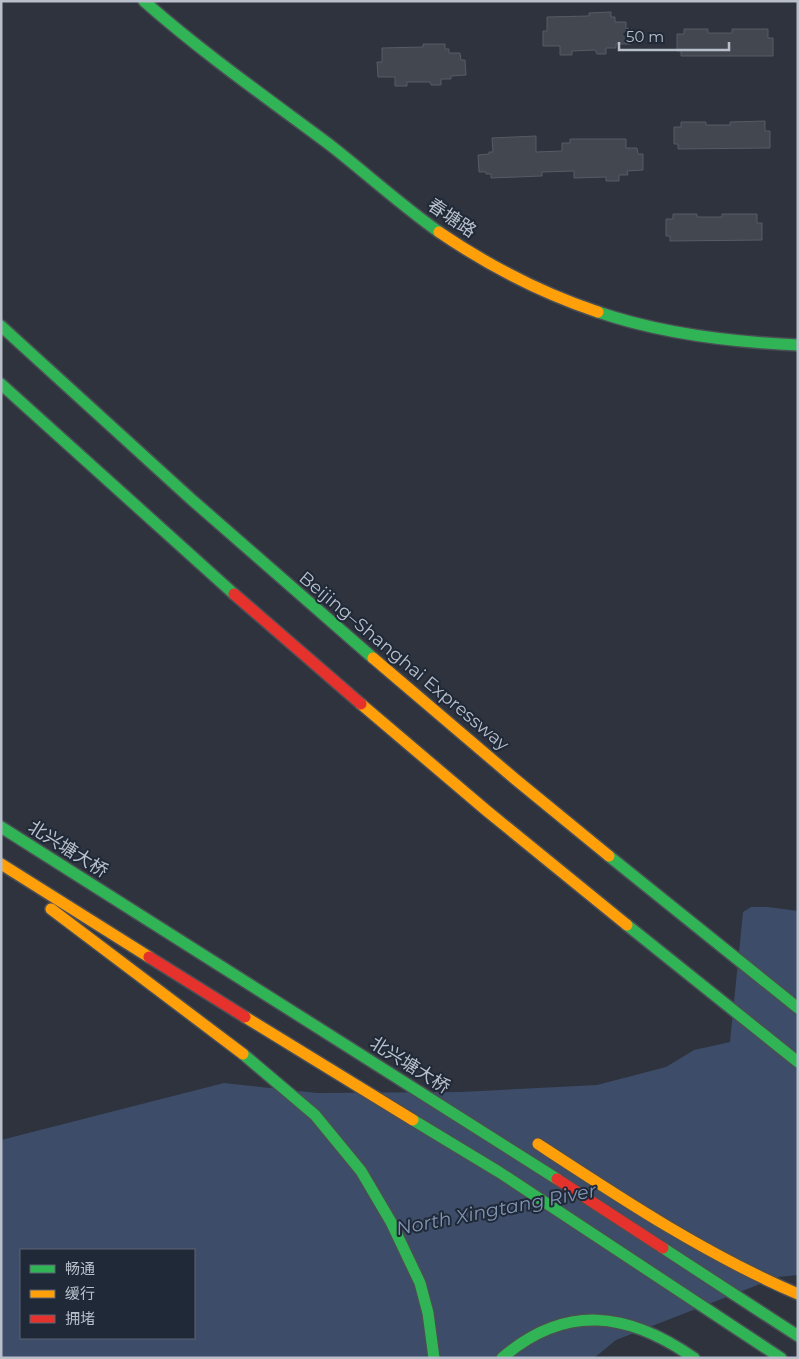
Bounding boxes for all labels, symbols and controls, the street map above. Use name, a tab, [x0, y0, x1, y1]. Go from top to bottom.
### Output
scale bar	[619, 20, 729, 52]
text: 50 m	[626, 27, 664, 46]
street label: 春塘路	[423, 194, 481, 242]
street label: Beijing–Shanghai Expressway	[295, 567, 514, 755]
street label: 北兴塘大桥	[24, 816, 112, 882]
street label: 北兴塘大桥	[366, 1032, 454, 1098]
water label: North Xingtang River	[394, 1179, 598, 1240]
legend	[20, 1249, 195, 1339]
text: 畅通	[65, 1259, 95, 1278]
text: 缓行	[65, 1284, 95, 1303]
text: 拥堵	[65, 1309, 95, 1328]

